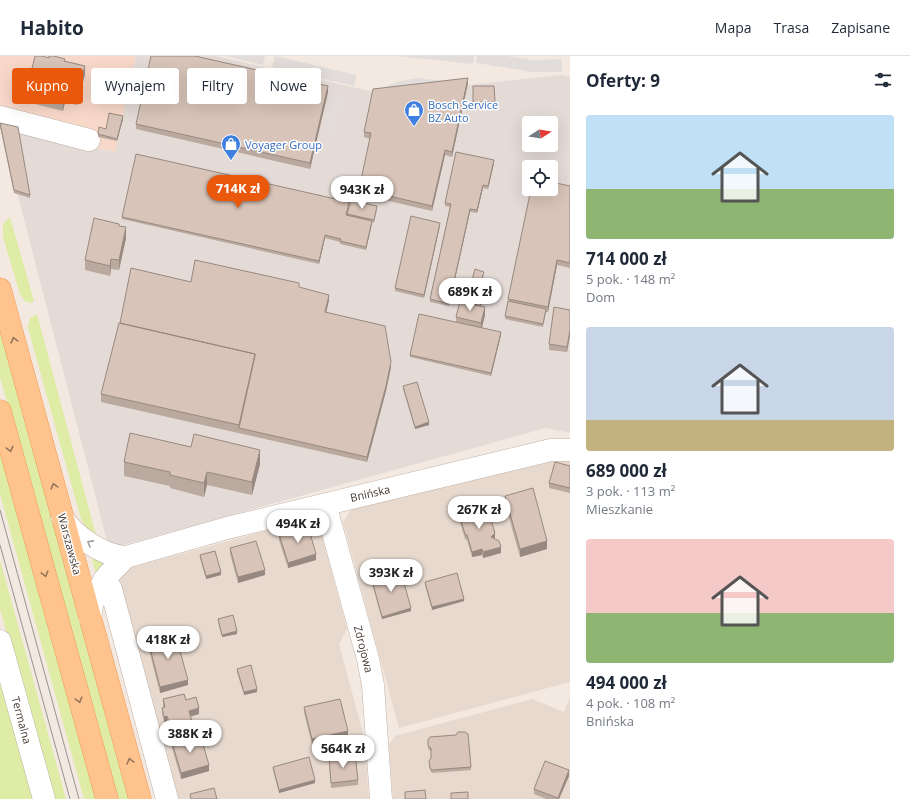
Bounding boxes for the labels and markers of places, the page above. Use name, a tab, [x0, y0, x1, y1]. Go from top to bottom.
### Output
place label: Bosch Service BZ Auto	[428, 97, 498, 125]
shop icon: Bosch Service BZ Auto	[403, 99, 425, 127]
shop icon: Voyager Group	[220, 133, 242, 161]
place label: Voyager Group	[245, 137, 322, 152]
pin: 714K zł	[201, 175, 275, 209]
pin: 943K zł	[325, 176, 399, 210]
pin: 689K zł	[433, 278, 507, 312]
pin: 267K zł	[442, 496, 516, 530]
pin: 494K zł	[261, 510, 335, 544]
pin: 393K zł	[354, 559, 428, 593]
pin: 418K zł	[131, 626, 205, 660]
pin: 388K zł	[153, 720, 227, 754]
pin: 564K zł	[306, 735, 380, 769]

